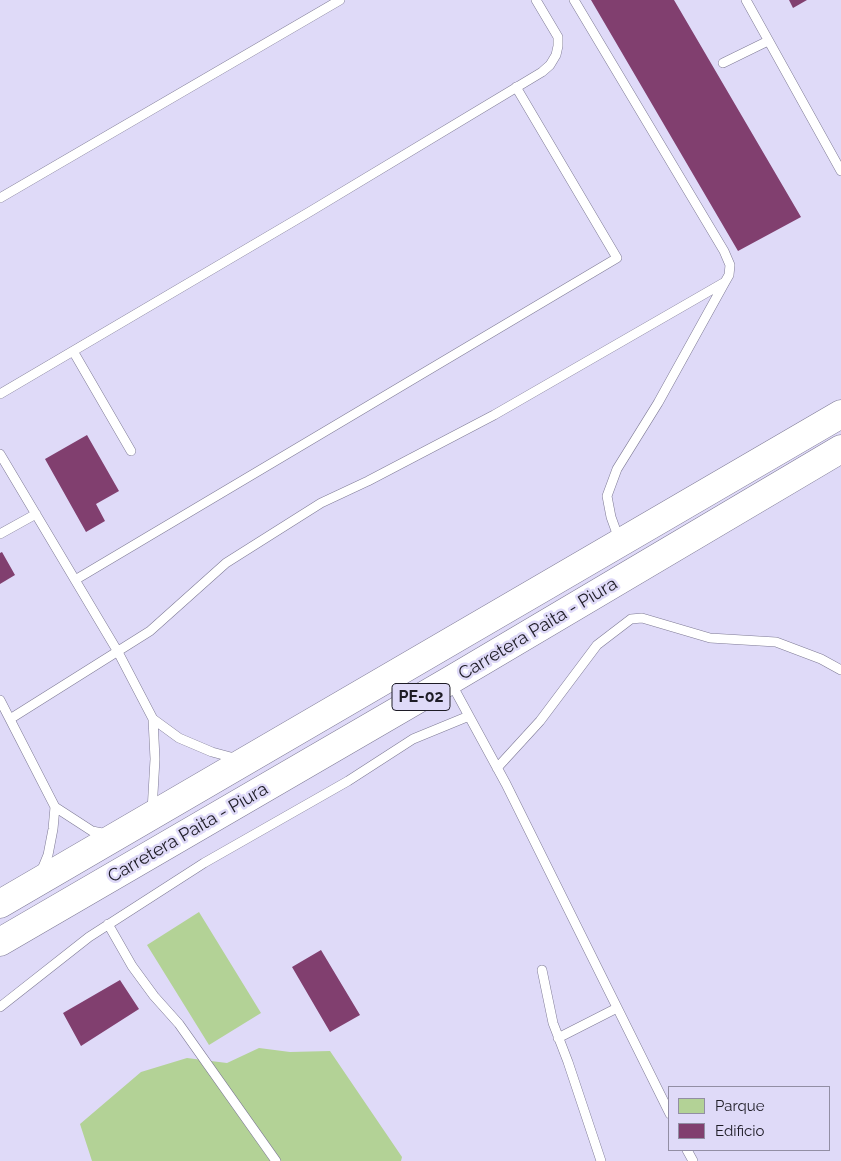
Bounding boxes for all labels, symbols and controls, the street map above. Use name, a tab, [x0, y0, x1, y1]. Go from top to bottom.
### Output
street label: Carretera Paita - Piura	[455, 573, 621, 685]
road number: PE-02	[392, 684, 450, 710]
street label: Carretera Paita - Piura	[104, 778, 272, 888]
legend	[668, 1086, 831, 1151]
text: Parque	[715, 1097, 764, 1115]
text: Edificio	[715, 1122, 765, 1140]

